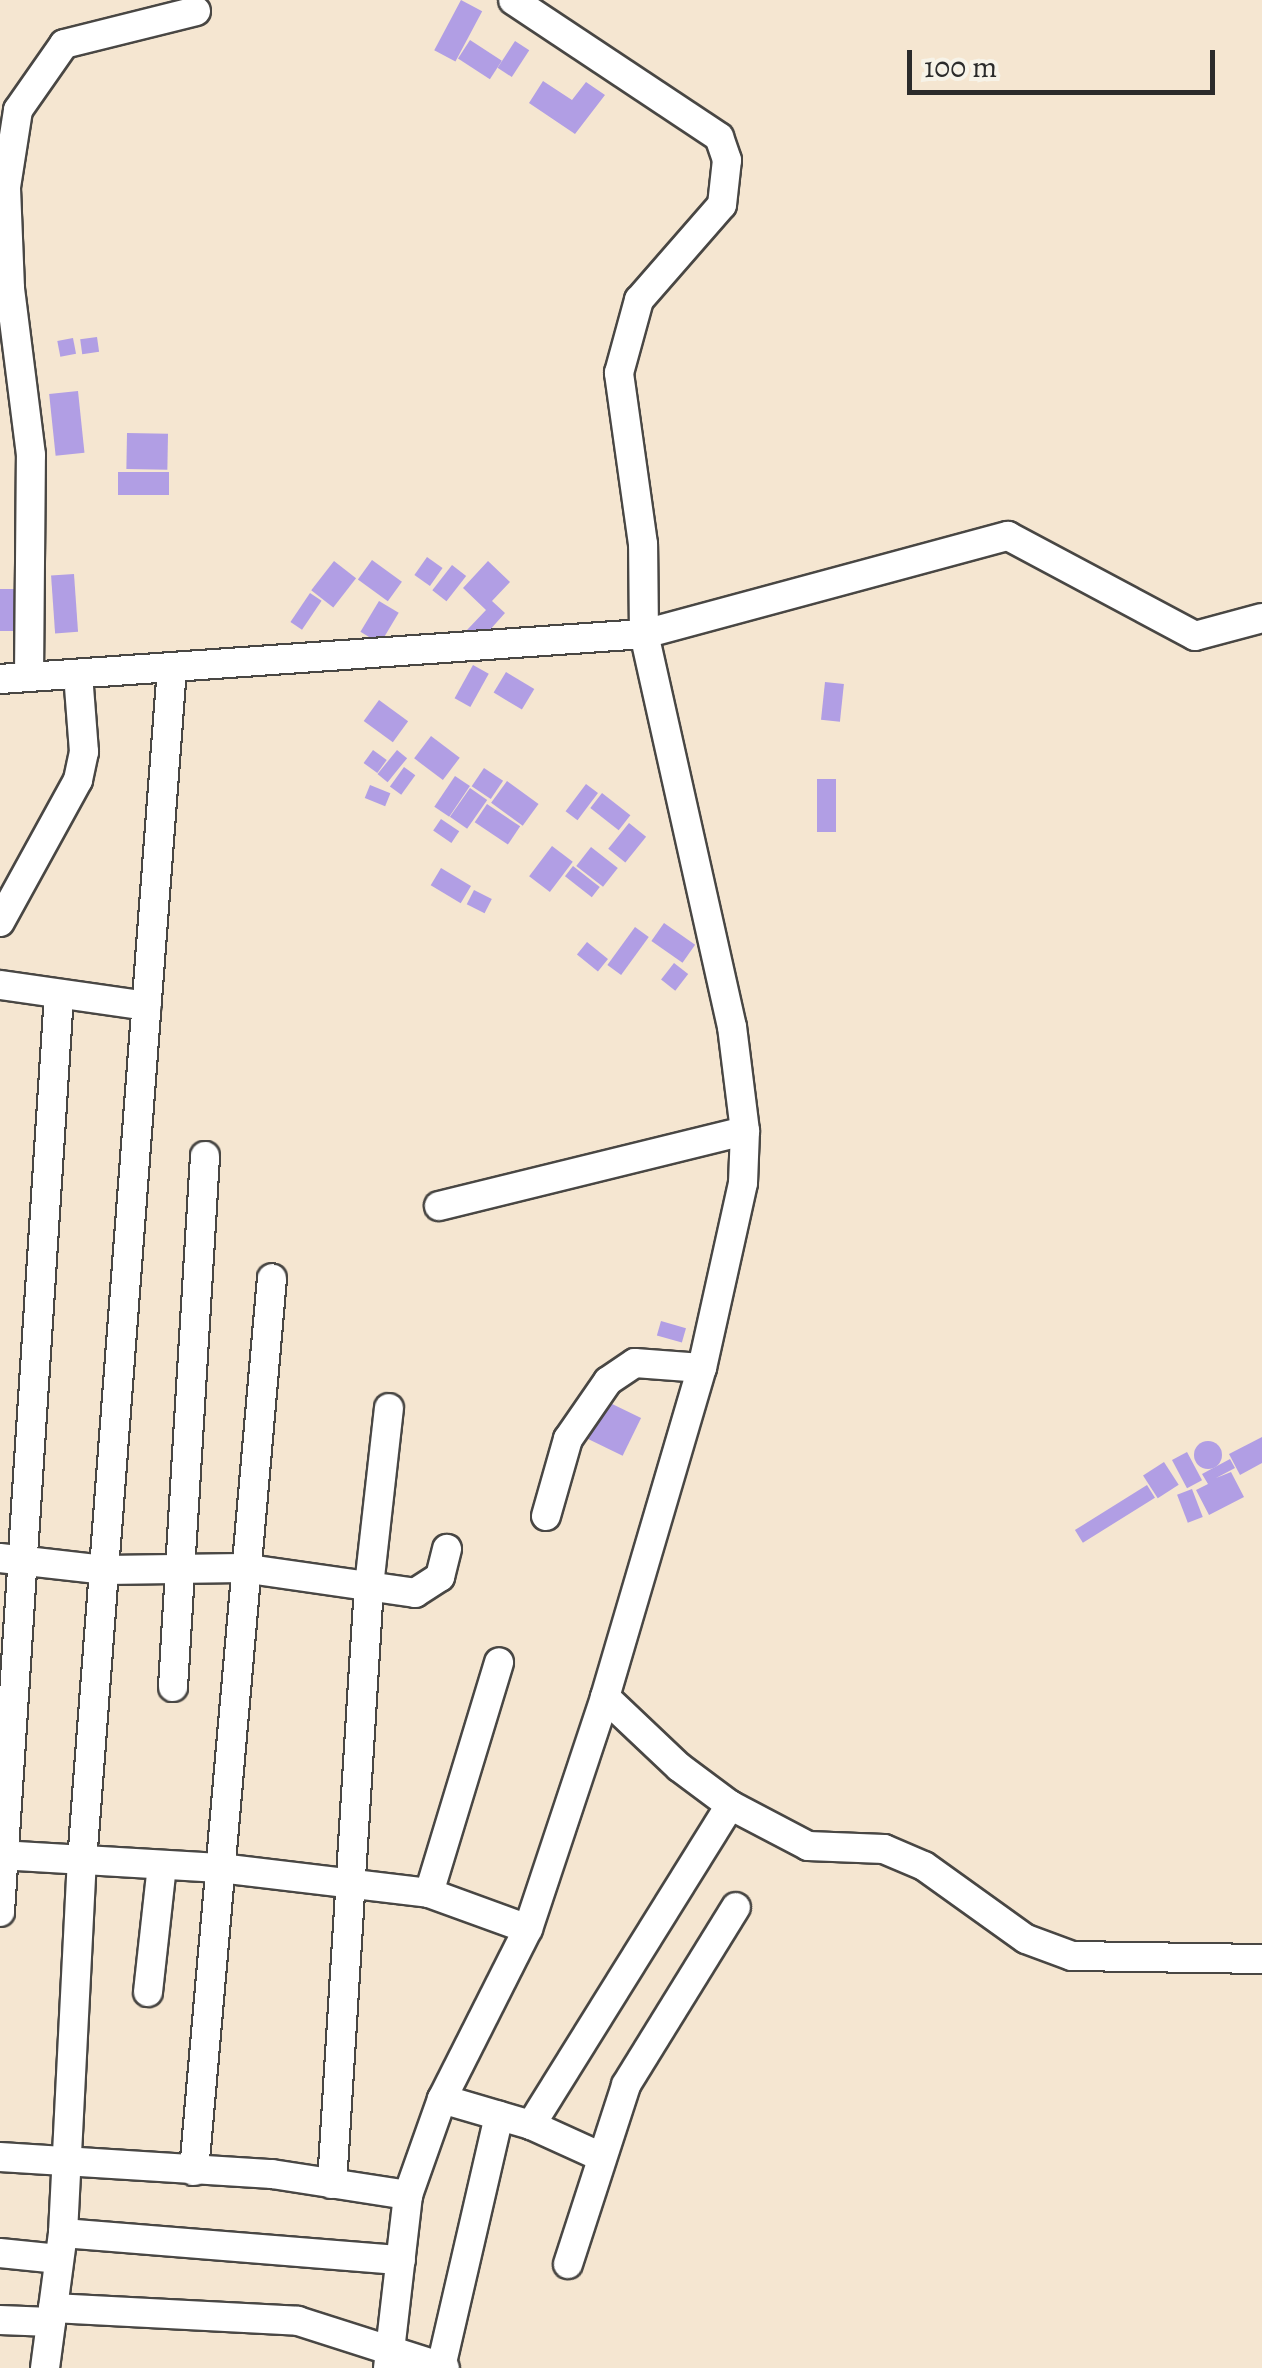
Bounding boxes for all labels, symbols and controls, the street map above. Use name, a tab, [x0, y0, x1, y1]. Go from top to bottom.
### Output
scale bar	[912, 30, 1220, 92]
text: 100 m	[924, 47, 997, 87]

